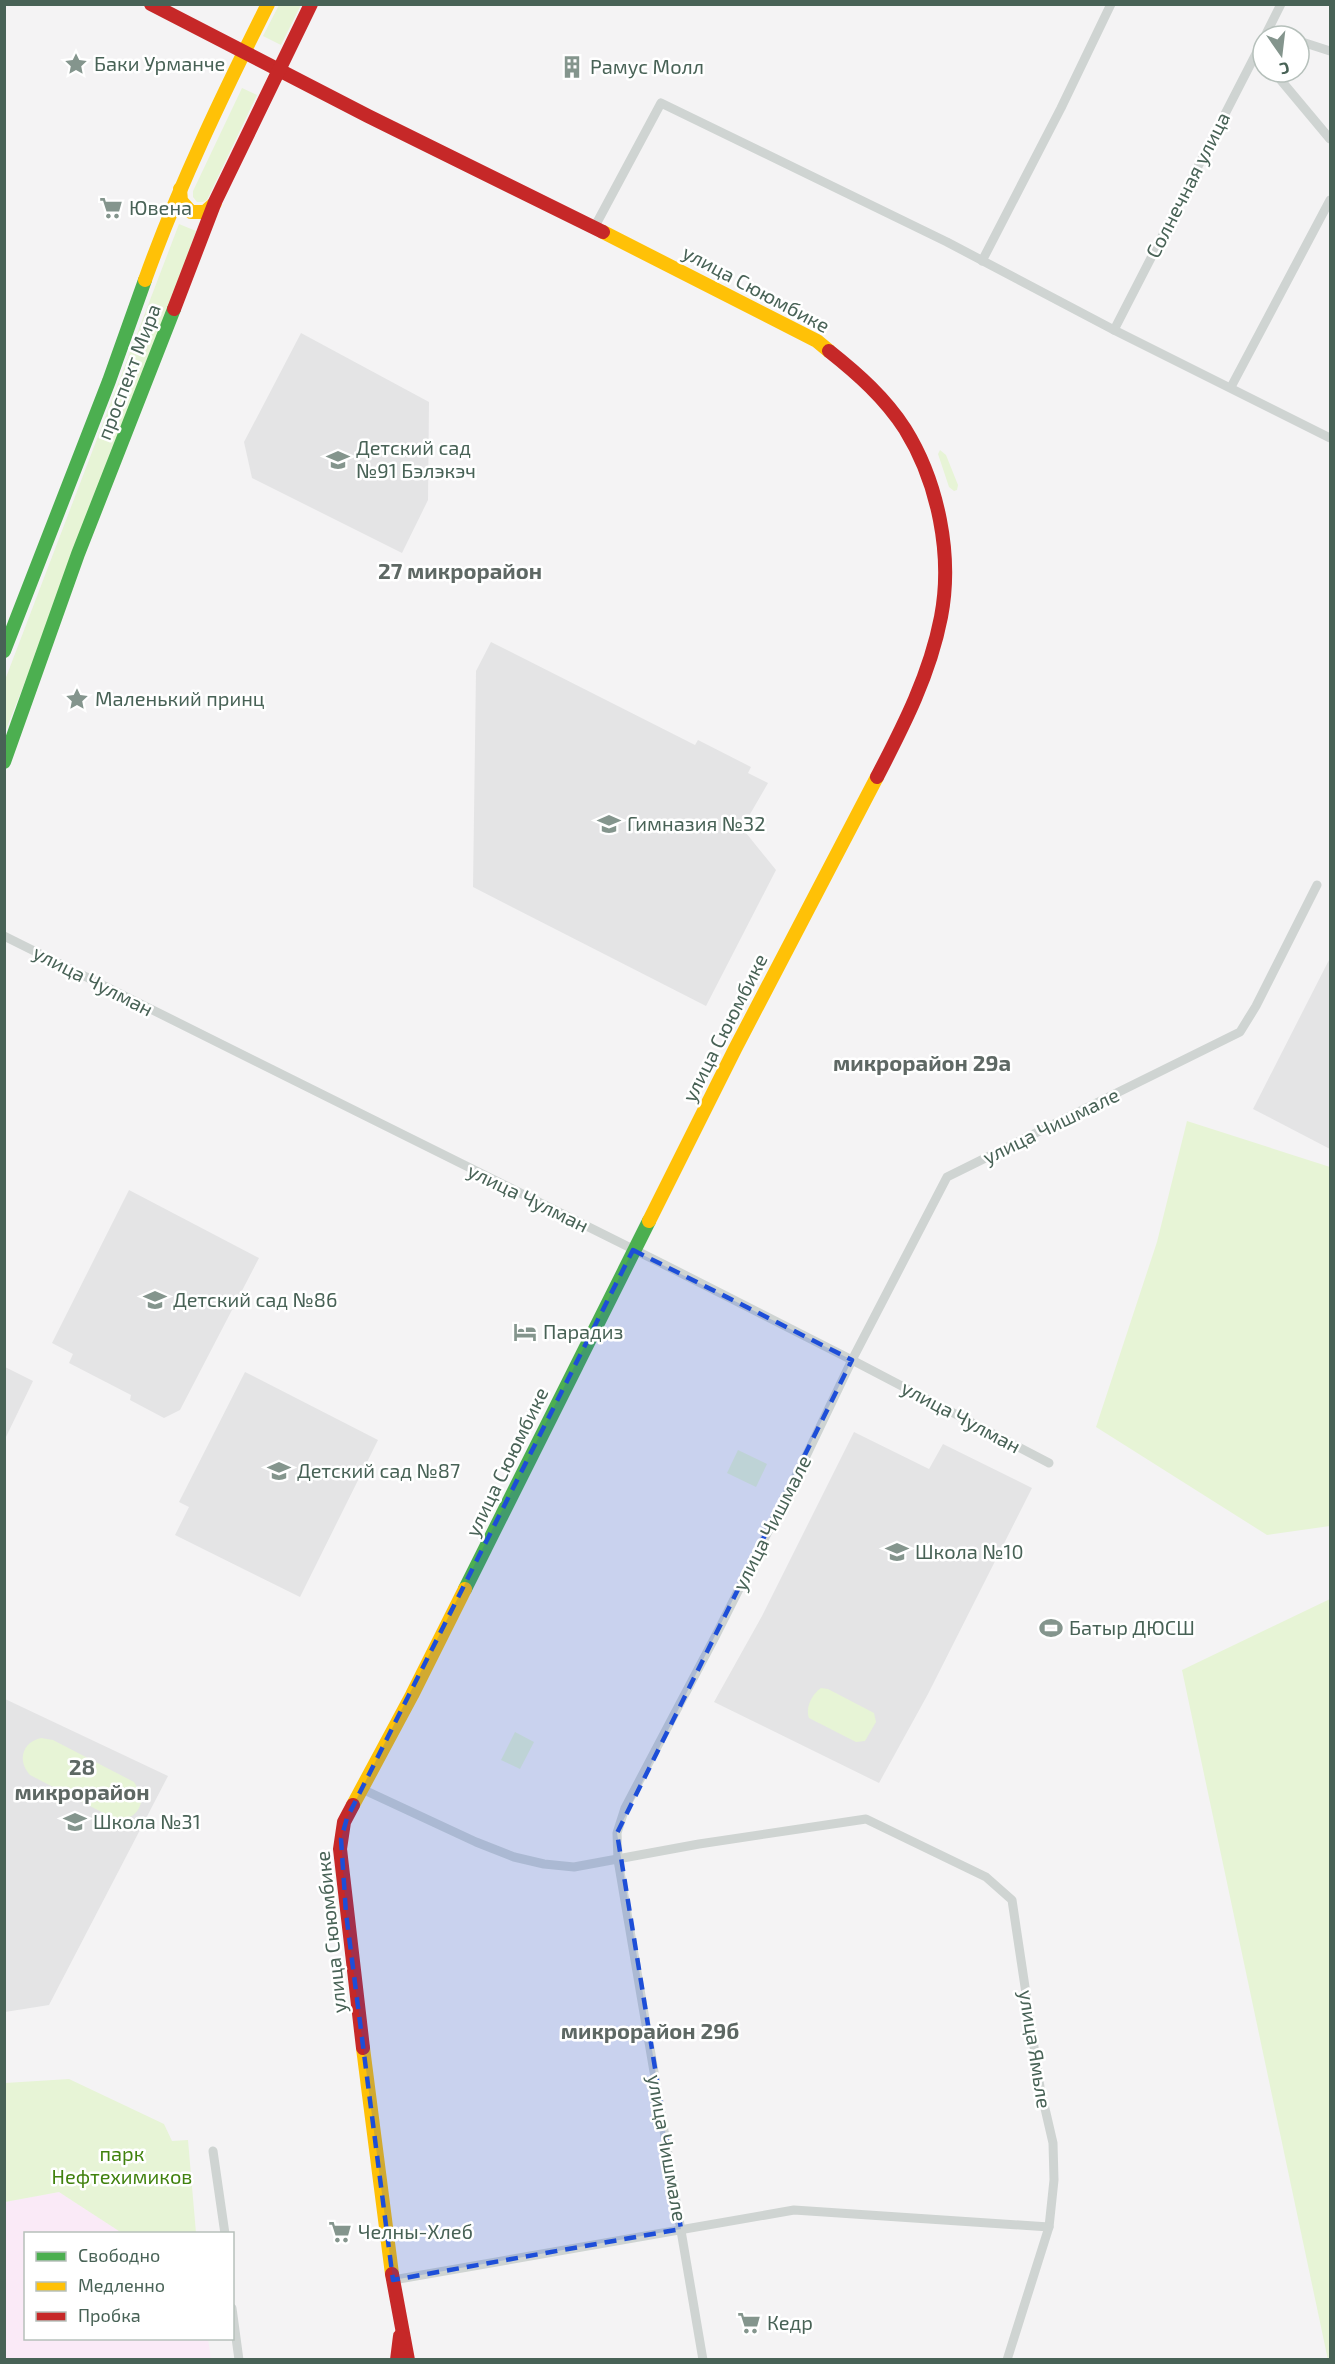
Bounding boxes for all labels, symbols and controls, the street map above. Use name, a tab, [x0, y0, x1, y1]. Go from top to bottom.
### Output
north arrow	[1251, 24, 1311, 84]
place icon: Баки Урманче	[63, 51, 89, 77]
place label: Баки Урманче	[94, 51, 225, 75]
building icon: Рамус Молл	[559, 54, 585, 80]
place label: Рамус Молл	[590, 54, 704, 79]
text: С	[1278, 59, 1292, 79]
street label: Солнечная улица	[1140, 108, 1235, 262]
supermarket icon: Ювена	[98, 195, 124, 221]
place label: Ювена	[129, 195, 192, 219]
street label: улица Сююмбике	[678, 239, 834, 338]
street label: проспект Мира	[91, 300, 165, 443]
place label: Детский сад №91 Бэлэкэч	[356, 435, 476, 482]
school or university icon: Детский сад №91 Бэлэкэч	[325, 447, 351, 473]
district label: 27 микрорайон	[378, 557, 542, 583]
place icon: Маленький принц	[64, 686, 90, 712]
place label: Маленький принц	[95, 686, 265, 710]
school or university icon: Гимназия №32	[596, 811, 622, 837]
place label: Гимназия №32	[627, 811, 765, 835]
street label: улица Чулман	[29, 940, 158, 1022]
street label: улица Сююмбике	[676, 949, 773, 1106]
district label: микрорайон 29а	[833, 1049, 1011, 1075]
street label: улица Чишмале	[978, 1082, 1123, 1169]
street label: улица Чулман	[464, 1157, 593, 1238]
school or university icon: Детский сад №86	[142, 1287, 168, 1313]
place label: Детский сад №86	[173, 1287, 337, 1311]
hotel icon: Парадиз	[512, 1319, 538, 1345]
place label: Парадиз	[543, 1319, 624, 1343]
street label: улица Чулман	[897, 1375, 1025, 1459]
street label: улица Сююмбике	[460, 1383, 554, 1541]
street label: улица Чишмале	[727, 1451, 816, 1595]
school or university icon: Детский сад №87	[266, 1458, 292, 1484]
place label: Детский сад №87	[297, 1458, 460, 1482]
school or university icon: Школа №10	[884, 1539, 910, 1565]
place label: Школа №10	[915, 1539, 1024, 1563]
sports icon: Батыр ДЮСШ	[1038, 1615, 1064, 1641]
place label: Батыр ДЮСШ	[1069, 1615, 1195, 1639]
district label: 28 микрорайон	[15, 1753, 150, 1804]
school or university icon: Школа №31	[62, 1809, 88, 1835]
place label: Школа №31	[93, 1809, 201, 1833]
street label: улица Сююмбике	[310, 1850, 351, 2014]
street label: улица Ямьле	[1014, 1988, 1057, 2110]
district label: микрорайон 29б	[561, 2017, 739, 2043]
street label: улица Чишмале	[642, 2073, 693, 2223]
park label: парк Нефтехимиков	[52, 2141, 192, 2188]
supermarket icon: Челны-Хлеб	[327, 2219, 353, 2245]
place label: Челны-Хлеб	[358, 2219, 473, 2243]
legend	[24, 2232, 234, 2340]
text: Свободно	[78, 2244, 160, 2266]
text: Медленно	[78, 2274, 165, 2296]
text: Пробка	[78, 2304, 141, 2326]
supermarket icon: Кедр	[736, 2310, 762, 2336]
place label: Кедр	[767, 2310, 813, 2334]

